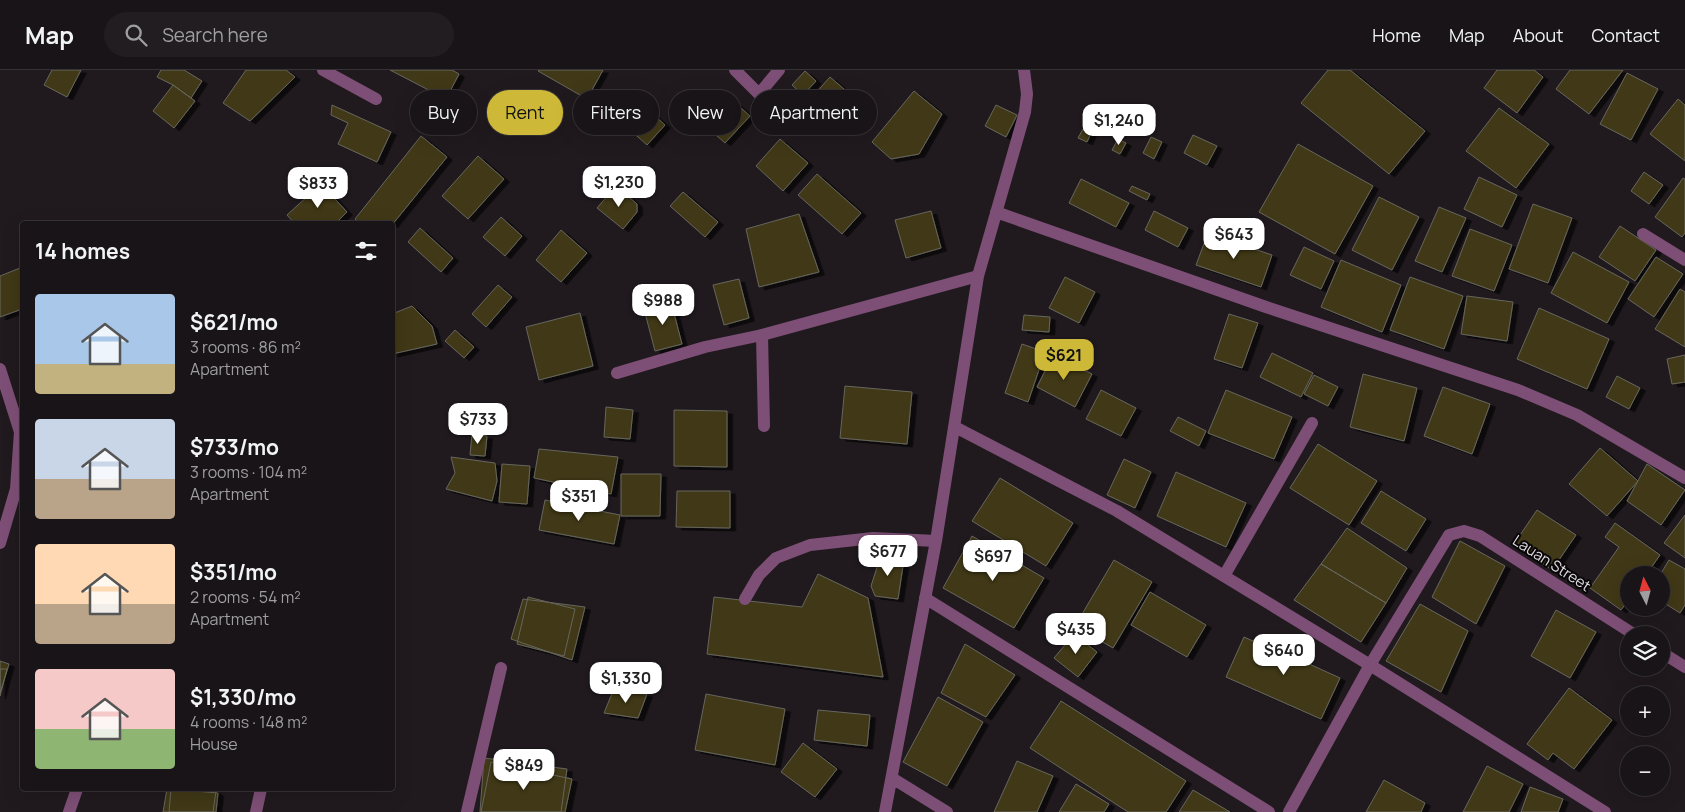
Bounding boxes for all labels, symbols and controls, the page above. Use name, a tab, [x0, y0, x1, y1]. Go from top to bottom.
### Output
search box	[104, 12, 454, 57]
text: Map	[25, 18, 74, 51]
icon: search	[122, 21, 150, 49]
text: Search here	[162, 22, 268, 48]
text: Home	[1372, 23, 1421, 47]
text: Map	[1449, 23, 1485, 47]
text: About	[1513, 23, 1563, 47]
text: Contact	[1591, 23, 1660, 47]
chip: Buy	[410, 90, 477, 135]
chip: Rent	[487, 90, 563, 135]
chip: Filters	[573, 90, 659, 135]
chip: New	[669, 90, 741, 135]
chip: Apartment	[751, 90, 877, 135]
pin: $1,240	[1078, 104, 1160, 146]
text: $1,240	[1094, 109, 1144, 131]
pin: $833	[288, 166, 348, 209]
pin: $1,230	[578, 166, 660, 208]
text: $1,230	[594, 171, 644, 193]
text: $833	[299, 172, 337, 194]
pin: $643	[1204, 218, 1264, 260]
text: $643	[1214, 223, 1254, 245]
text: 14 homes	[35, 237, 130, 265]
icon: filters	[352, 237, 380, 265]
pin: $988	[633, 284, 693, 326]
text: $988	[643, 289, 683, 311]
text: $621/mo	[190, 308, 278, 336]
icon: home	[75, 314, 135, 374]
text: 3 rooms · 86 m²	[190, 336, 301, 358]
pin: $621	[1034, 338, 1094, 381]
text: $621	[1046, 344, 1082, 366]
text: Apartment	[190, 358, 269, 380]
pin: $733	[448, 402, 508, 445]
text: $733	[459, 408, 497, 430]
text: $733/mo	[190, 433, 279, 461]
icon: home	[75, 439, 135, 499]
text: 3 rooms · 104 m²	[190, 461, 307, 483]
pin: $351	[549, 480, 609, 522]
text: Apartment	[190, 483, 269, 505]
text: $351	[561, 485, 597, 507]
street label: Lauan Street	[1509, 530, 1595, 596]
pin: $677	[858, 534, 918, 577]
text: $677	[869, 540, 907, 562]
pin: $697	[963, 540, 1023, 582]
text: $697	[974, 545, 1012, 567]
text: $351/mo	[190, 558, 277, 586]
icon: home	[75, 564, 135, 624]
north arrow	[1620, 566, 1670, 616]
map controls	[1620, 566, 1670, 796]
text: 2 rooms · 54 m²	[190, 586, 301, 608]
text: Apartment	[190, 608, 269, 630]
pin: $435	[1046, 612, 1106, 655]
text: $435	[1057, 618, 1095, 640]
button: layers	[1620, 626, 1670, 676]
pin: $640	[1254, 634, 1314, 676]
text: $640	[1264, 639, 1304, 661]
pin: $1,330	[585, 662, 667, 704]
text: $1,330	[601, 667, 651, 689]
text: $1,330/mo	[190, 683, 296, 711]
button: +	[1620, 686, 1670, 736]
icon: home	[75, 689, 135, 749]
text: 4 rooms · 148 m²	[190, 711, 307, 733]
text: House	[190, 733, 238, 755]
button: −	[1620, 746, 1670, 796]
pin: $849	[494, 748, 554, 791]
text: $849	[504, 754, 544, 776]

